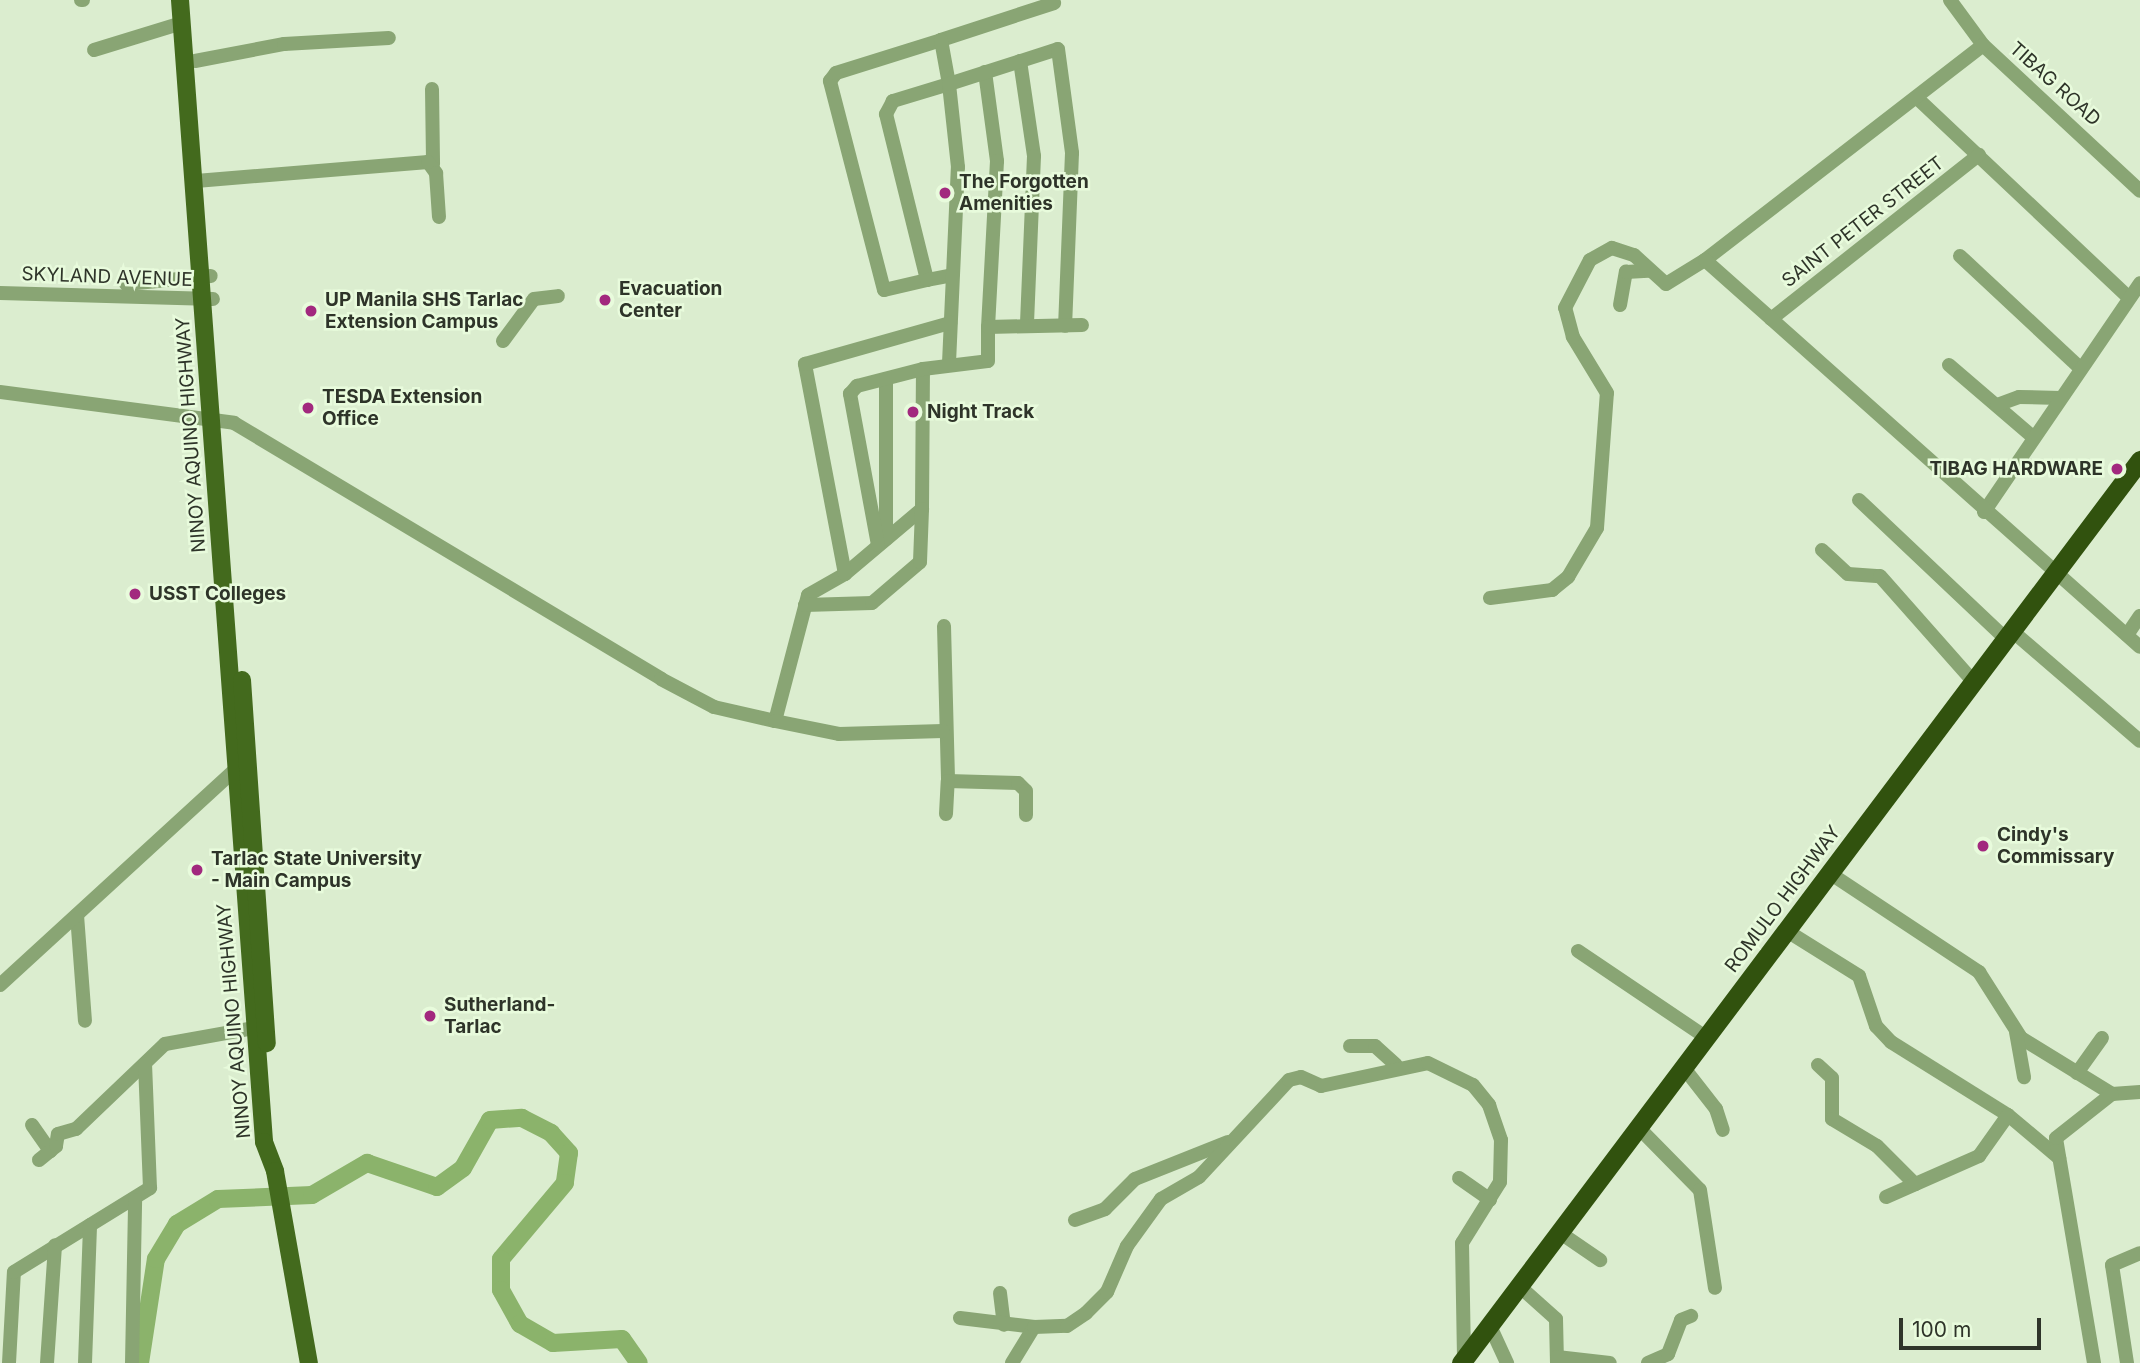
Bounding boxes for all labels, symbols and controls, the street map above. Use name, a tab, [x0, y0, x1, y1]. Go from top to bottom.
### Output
street label: TIBAG ROAD	[2005, 37, 2105, 131]
street label: SAINT PETER STREET	[1778, 152, 1948, 292]
place label: The Forgotten Amenities	[959, 171, 1089, 215]
marker: The Forgotten Amenities	[937, 185, 953, 201]
street label: SKYLAND AVENUE	[21, 263, 193, 291]
place label: Evacuation Center	[619, 278, 722, 322]
place label: UP Manila SHS Tarlac Extension Campus	[325, 289, 523, 333]
marker: Evacuation Center	[597, 292, 613, 308]
marker: UP Manila SHS Tarlac Extension Campus	[303, 303, 319, 319]
street label: NINOY AQUINO HIGHWAY	[171, 316, 211, 554]
place label: TESDA Extension Office	[322, 386, 482, 430]
marker: TESDA Extension Office	[300, 400, 316, 416]
place label: Night Track	[927, 401, 1034, 423]
marker: Night Track	[905, 404, 921, 420]
place label: TIBAG HARDWARE	[1930, 458, 2103, 480]
marker: TIBAG HARDWARE	[2109, 461, 2125, 477]
place label: USST Colleges	[149, 583, 286, 605]
marker: USST Colleges	[127, 586, 143, 602]
street label: ROMULO HIGHWAY	[1720, 821, 1846, 977]
place label: Cindy's Commissary	[1997, 824, 2114, 868]
marker: Cindy's Commissary	[1975, 838, 1991, 854]
place label: Tarlac State University - Main Campus	[211, 848, 422, 892]
marker: Tarlac State University - Main Campus	[189, 862, 205, 878]
street label: NINOY AQUINO HIGHWAY	[212, 902, 256, 1140]
place label: Sutherland- Tarlac	[444, 994, 555, 1038]
marker: Sutherland- Tarlac	[422, 1008, 438, 1024]
scale bar	[1902, 1304, 2044, 1348]
text: 100 m	[1912, 1317, 1971, 1342]

